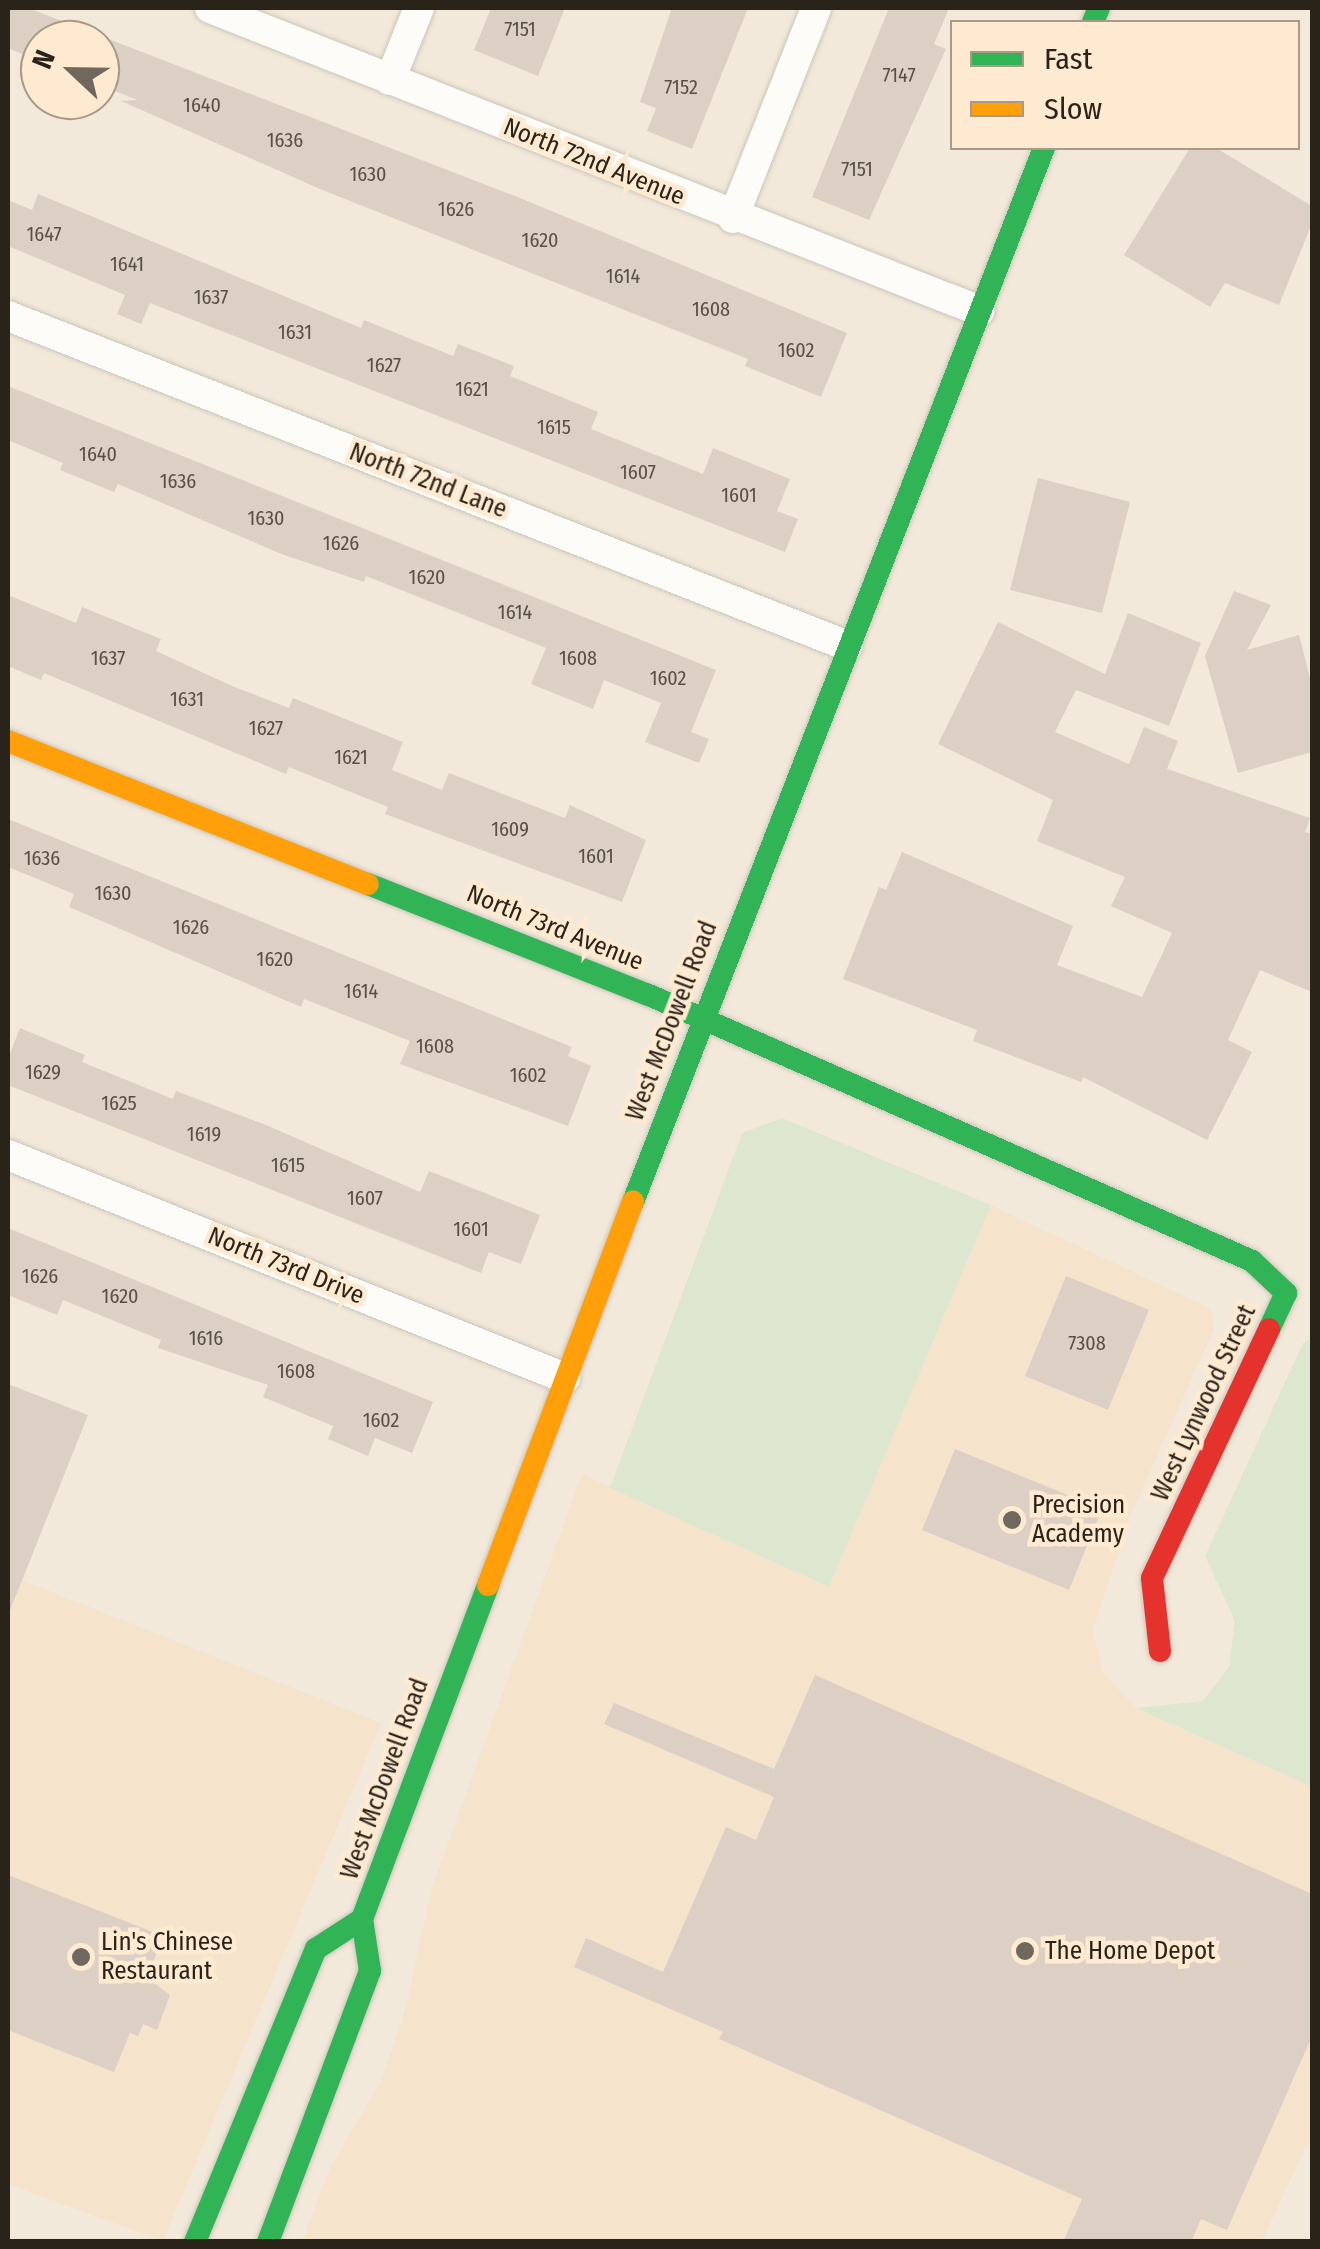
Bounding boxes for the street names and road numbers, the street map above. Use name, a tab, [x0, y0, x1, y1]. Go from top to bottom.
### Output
street label: North 72nd Avenue	[499, 112, 689, 212]
street label: North 72nd Lane	[345, 437, 511, 525]
street label: North 73rd Avenue	[462, 879, 648, 977]
street label: West McDowell Road	[620, 917, 724, 1125]
street label: North 73rd Drive	[204, 1221, 368, 1311]
street label: West Lynwood Street	[1145, 1300, 1263, 1506]
street label: West McDowell Road	[335, 1675, 435, 1883]

